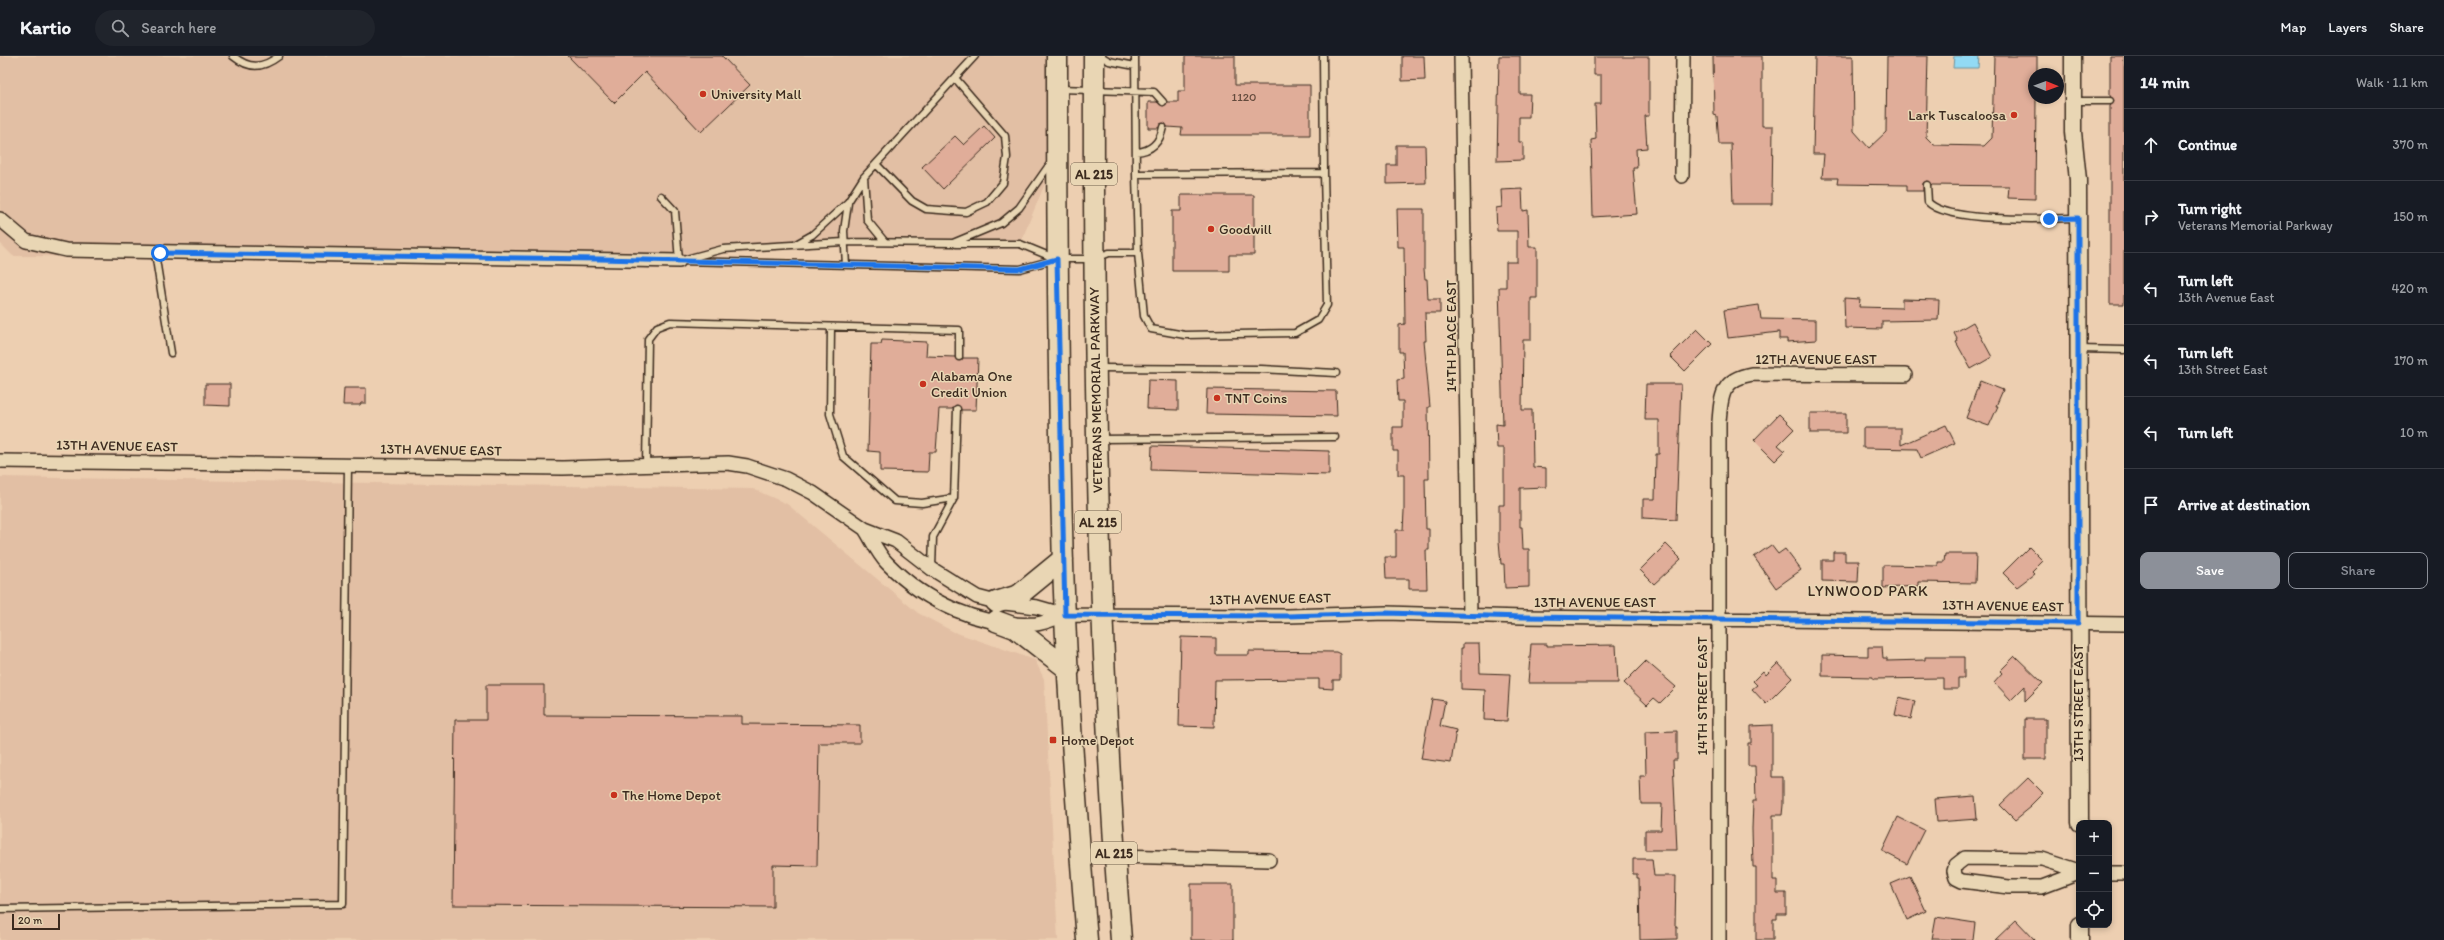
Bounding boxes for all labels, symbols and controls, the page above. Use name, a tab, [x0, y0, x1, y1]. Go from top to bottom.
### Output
search box	[95, 10, 375, 46]
text: Kartio	[20, 16, 71, 39]
icon: search	[109, 17, 131, 39]
text: Search here	[141, 19, 216, 37]
text: Map	[2281, 19, 2306, 36]
text: Layers	[2328, 19, 2367, 36]
text: Share	[2389, 19, 2424, 36]
north arrow	[2028, 68, 2064, 104]
text: 14 min	[2140, 72, 2190, 92]
text: Walk · 1.1 km	[2356, 75, 2428, 90]
place label: University Mall	[711, 86, 802, 103]
marker: University Mall	[698, 89, 708, 99]
house number: 1120	[1232, 90, 1256, 104]
place label: Lark Tuscaloosa	[1908, 107, 2007, 124]
marker: Lark Tuscaloosa	[2009, 110, 2019, 120]
icon: ahead	[2140, 134, 2162, 156]
text: Continue	[2178, 136, 2237, 154]
text: 370 m	[2393, 137, 2428, 152]
road number: AL 215	[1071, 163, 1117, 185]
text: Turn right	[2178, 200, 2242, 218]
icon: right	[2140, 206, 2162, 228]
text: 150 m	[2393, 209, 2428, 224]
route end	[2040, 210, 2058, 228]
text: Veterans Memorial Parkway	[2178, 218, 2333, 233]
place label: Goodwill	[1219, 221, 1272, 238]
marker: Goodwill	[1206, 224, 1216, 234]
route start	[151, 244, 169, 262]
text: Turn left	[2178, 272, 2233, 290]
icon: left	[2140, 278, 2162, 300]
street label: 14TH PLACE EAST	[1443, 280, 1460, 392]
text: 420 m	[2391, 281, 2428, 296]
street label: VETERANS MEMORIAL PARKWAY	[1086, 287, 1106, 493]
text: 13th Avenue East	[2178, 290, 2274, 305]
text: Turn left	[2178, 344, 2233, 362]
icon: left	[2140, 350, 2162, 372]
street label: 12TH AVENUE EAST	[1755, 351, 1877, 368]
text: 170 m	[2394, 353, 2428, 368]
text: 13th Street East	[2178, 362, 2268, 377]
place label: Alabama One Credit Union	[931, 368, 1013, 401]
marker: Alabama One Credit Union	[918, 379, 928, 389]
place label: TNT Coins	[1225, 390, 1287, 407]
marker: TNT Coins	[1212, 393, 1222, 403]
icon: left	[2140, 422, 2162, 444]
text: Turn left	[2178, 424, 2233, 442]
text: 10 m	[2400, 425, 2428, 440]
street label: 13TH AVENUE EAST	[56, 436, 178, 456]
street label: 13TH AVENUE EAST	[380, 440, 502, 460]
icon: arrive	[2140, 494, 2162, 516]
text: Arrive at destination	[2178, 496, 2310, 514]
road number: AL 215	[1075, 511, 1121, 533]
button: Save	[2140, 552, 2280, 589]
button: Share	[2288, 552, 2428, 589]
district label: LYNWOOD PARK	[1807, 582, 1929, 600]
street label: 13TH AVENUE EAST	[1209, 589, 1331, 609]
street label: 13TH AVENUE EAST	[1534, 594, 1656, 611]
street label: 13TH AVENUE EAST	[1942, 596, 2064, 616]
street label: 14TH STREET EAST	[1694, 636, 1711, 756]
street label: 13TH STREET EAST	[2070, 644, 2087, 762]
place label: Home Depot	[1061, 732, 1134, 749]
marker: Home Depot	[1048, 735, 1058, 745]
place label: The Home Depot	[622, 787, 721, 804]
marker: The Home Depot	[609, 790, 619, 800]
map controls	[2076, 820, 2112, 928]
button: +	[2076, 820, 2112, 856]
road number: AL 215	[1091, 842, 1137, 864]
button: −	[2076, 856, 2112, 892]
button: locate	[2076, 892, 2112, 928]
scale bar	[12, 912, 60, 931]
text: 20 m	[18, 914, 42, 927]

